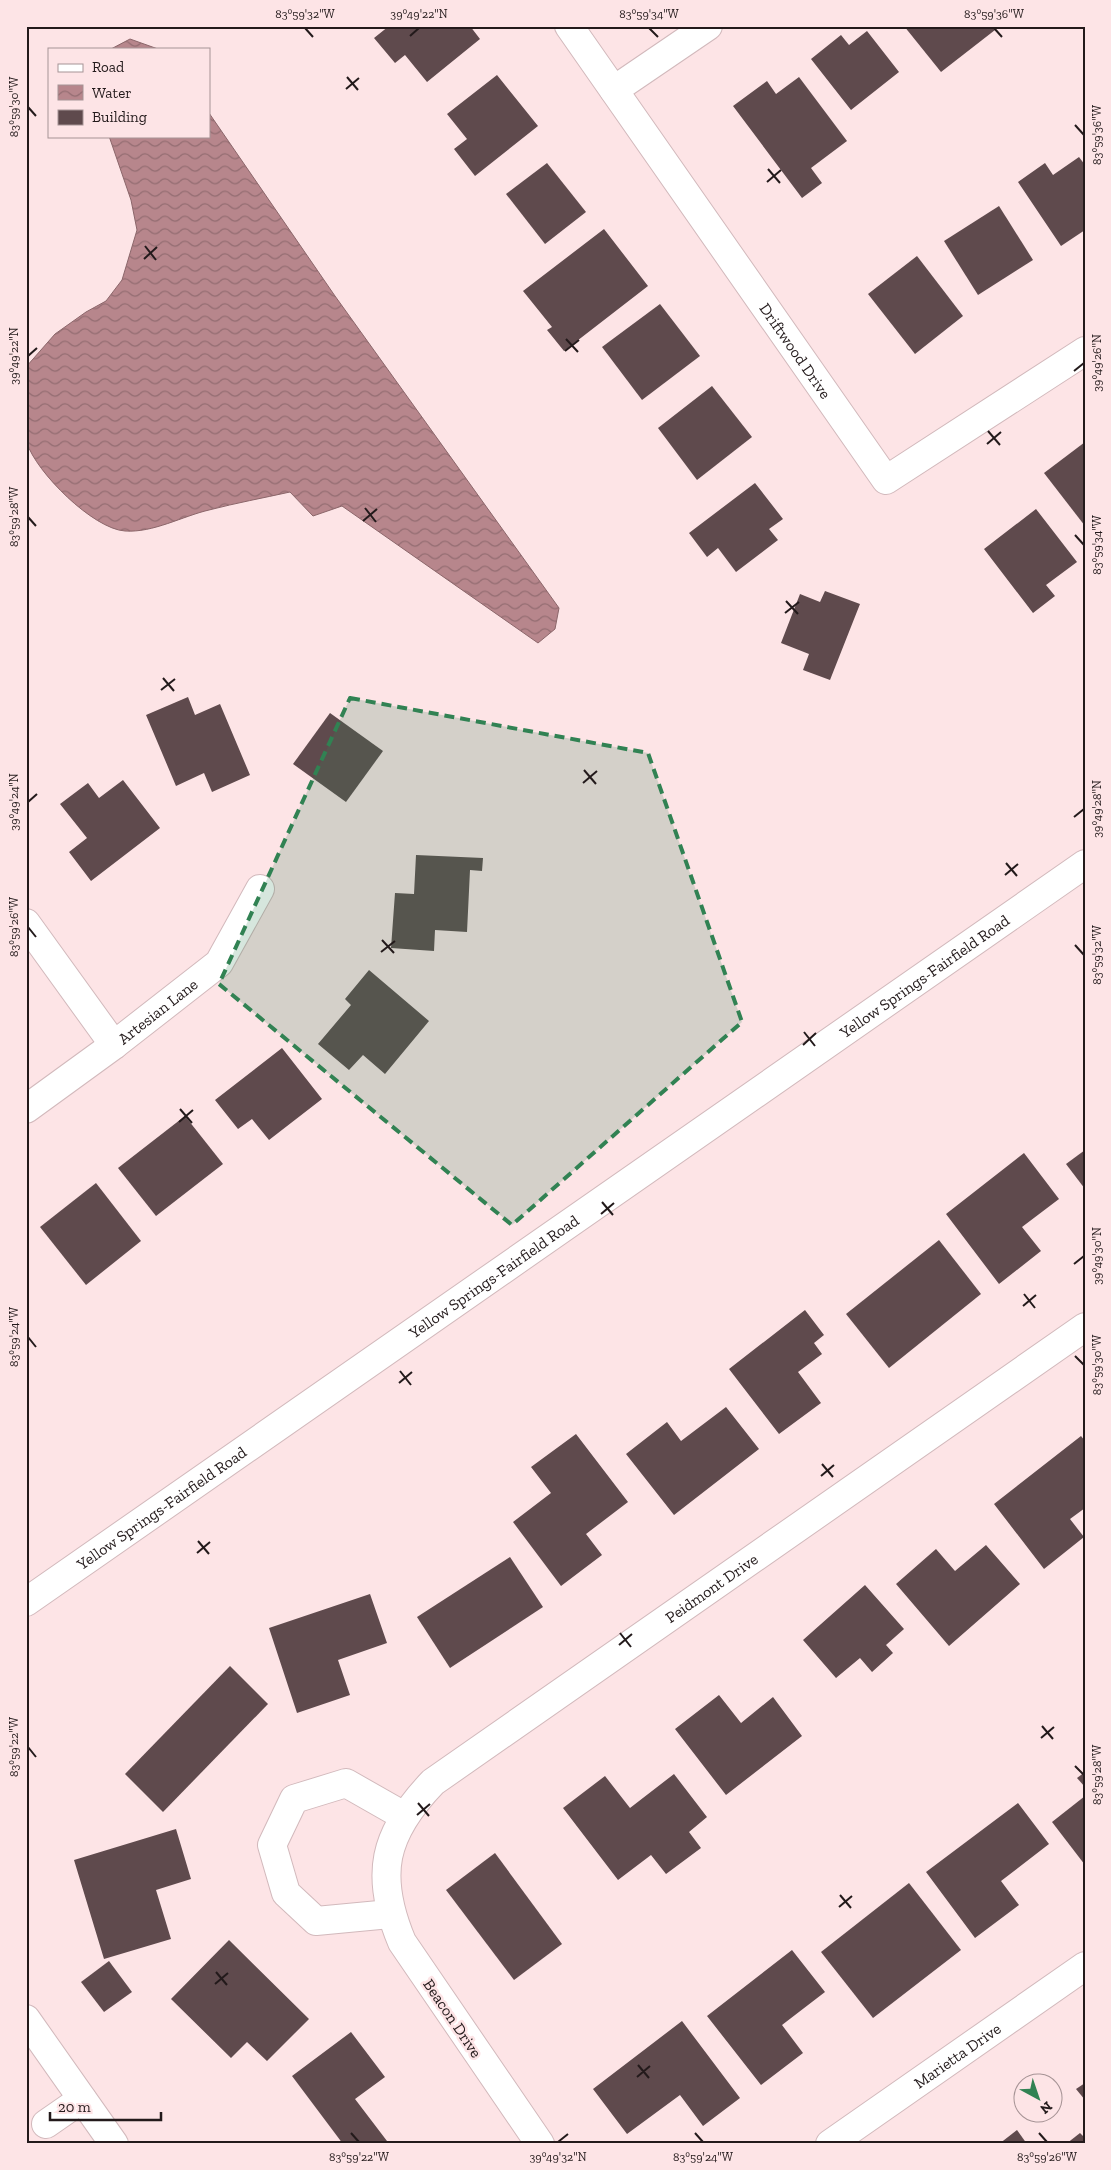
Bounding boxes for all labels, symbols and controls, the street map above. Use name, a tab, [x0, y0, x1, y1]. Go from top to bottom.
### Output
text: 83°59'32"W	[275, 7, 336, 21]
text: 39°49'22"N	[390, 7, 448, 21]
text: 83°59'34"W	[619, 7, 680, 21]
text: 83°59'36"W	[964, 7, 1025, 21]
legend	[48, 48, 210, 138]
text: Road	[92, 58, 125, 76]
text: 83°59'30"W	[7, 76, 21, 137]
text: Water	[92, 84, 132, 102]
text: 83°59'36"W	[1090, 104, 1104, 165]
text: Building	[92, 108, 147, 126]
street label: Driftwood Drive	[755, 300, 835, 402]
text: 39°49'22"N	[7, 327, 21, 385]
text: 39°49'26"N	[1090, 334, 1104, 392]
text: 83°59'28"W	[7, 486, 21, 547]
text: 83°59'34"W	[1090, 514, 1104, 575]
text: 39°49'24"N	[7, 773, 21, 831]
text: 39°49'28"N	[1090, 780, 1104, 838]
text: 83°59'26"W	[7, 896, 21, 957]
street label: Yellow Springs-Fairfield Road	[835, 911, 1013, 1043]
text: 83°59'32"W	[1090, 924, 1104, 985]
street label: Artesian Lane	[114, 974, 201, 1048]
street label: Yellow Springs-Fairfield Road	[405, 1211, 583, 1343]
text: 39°49'30"N	[1090, 1227, 1104, 1285]
text: 83°59'24"W	[7, 1306, 21, 1367]
text: 83°59'30"W	[1090, 1334, 1104, 1395]
street label: Yellow Springs-Fairfield Road	[72, 1442, 250, 1574]
street label: Peidmont Drive	[662, 1549, 761, 1627]
text: 83°59'22"W	[7, 1716, 21, 1777]
text: 83°59'28"W	[1090, 1744, 1104, 1805]
street label: Beacon Drive	[419, 1975, 486, 2061]
street label: Marietta Drive	[910, 2019, 1004, 2092]
north arrow	[1014, 2072, 1064, 2122]
scale bar	[50, 2090, 161, 2122]
text: 20 m	[58, 2098, 91, 2116]
text: N	[1036, 2098, 1056, 2118]
text: 83°59'22"W	[329, 2150, 390, 2164]
text: 39°49'32"N	[530, 2150, 587, 2164]
text: 83°59'24"W	[673, 2150, 734, 2164]
text: 83°59'26"W	[1017, 2150, 1078, 2164]

